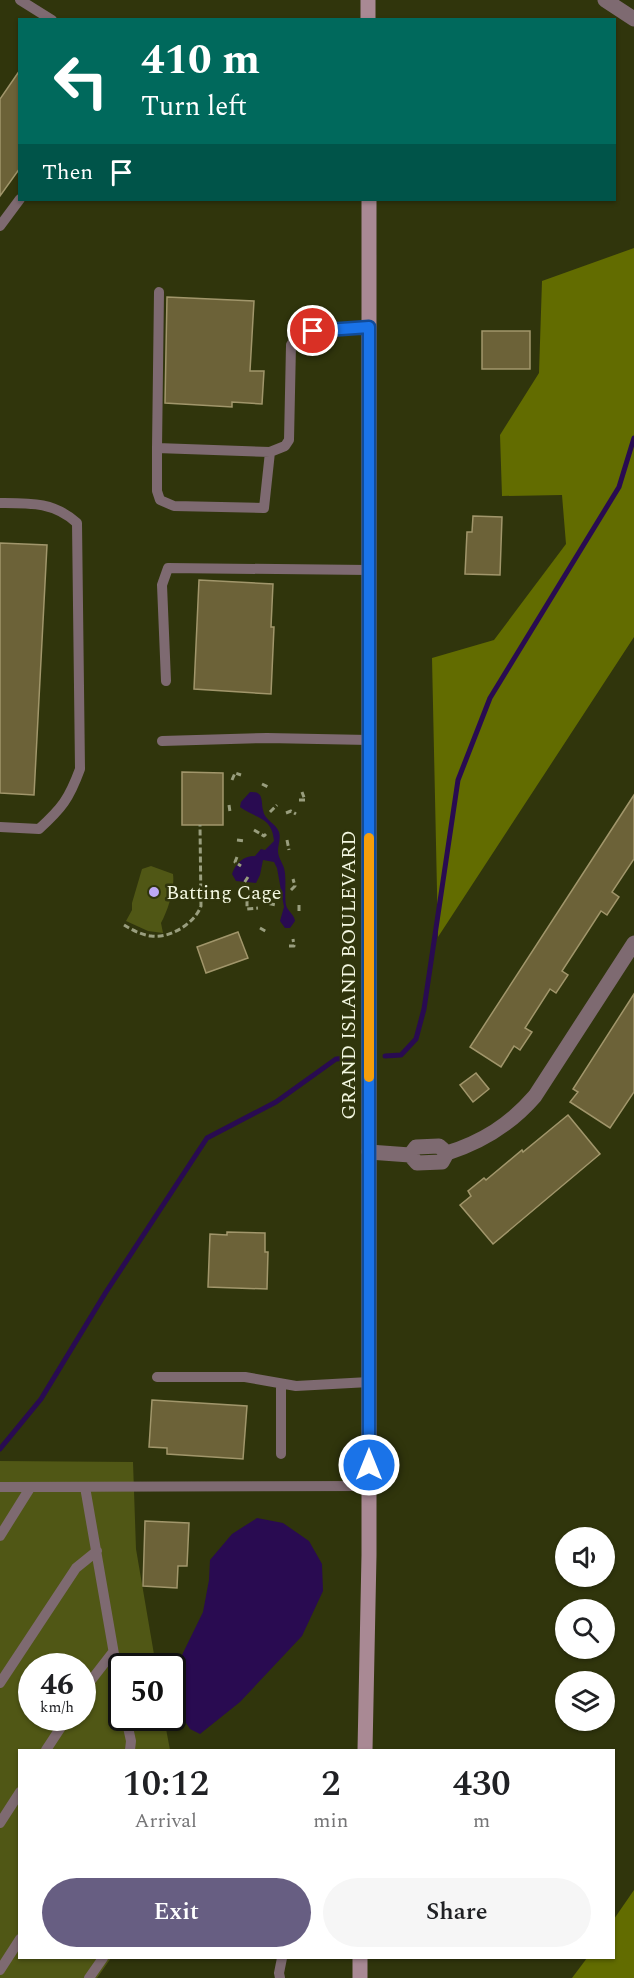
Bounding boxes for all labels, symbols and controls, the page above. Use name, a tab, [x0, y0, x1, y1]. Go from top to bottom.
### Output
text: 410 m	[141, 29, 260, 92]
icon: left	[42, 42, 120, 120]
text: Turn left	[141, 86, 247, 128]
text: Then	[42, 156, 93, 189]
icon: arrive	[105, 156, 138, 189]
pin	[287, 305, 338, 356]
icon: arrive	[296, 314, 329, 347]
street label: GRAND ISLAND BOULEVARD	[334, 830, 364, 1120]
place label: Batting Cage	[166, 878, 281, 908]
marker: Batting Cage	[147, 885, 161, 899]
position arrow	[337, 1433, 401, 1497]
map controls	[555, 1527, 615, 1731]
button: sound	[555, 1527, 615, 1587]
button: search	[555, 1599, 615, 1659]
speed limit sign: 50	[108, 1653, 186, 1731]
text: 46	[40, 1662, 74, 1708]
button: layers	[555, 1671, 615, 1731]
text: km/h	[40, 1696, 74, 1719]
text: 10:12	[122, 1757, 209, 1812]
text: 2	[321, 1757, 340, 1812]
text: 430	[453, 1757, 511, 1812]
text: Arrival	[135, 1806, 197, 1836]
text: min	[313, 1806, 348, 1836]
text: m	[473, 1806, 490, 1836]
button: Exit	[42, 1878, 311, 1947]
button: Share	[323, 1878, 591, 1947]

